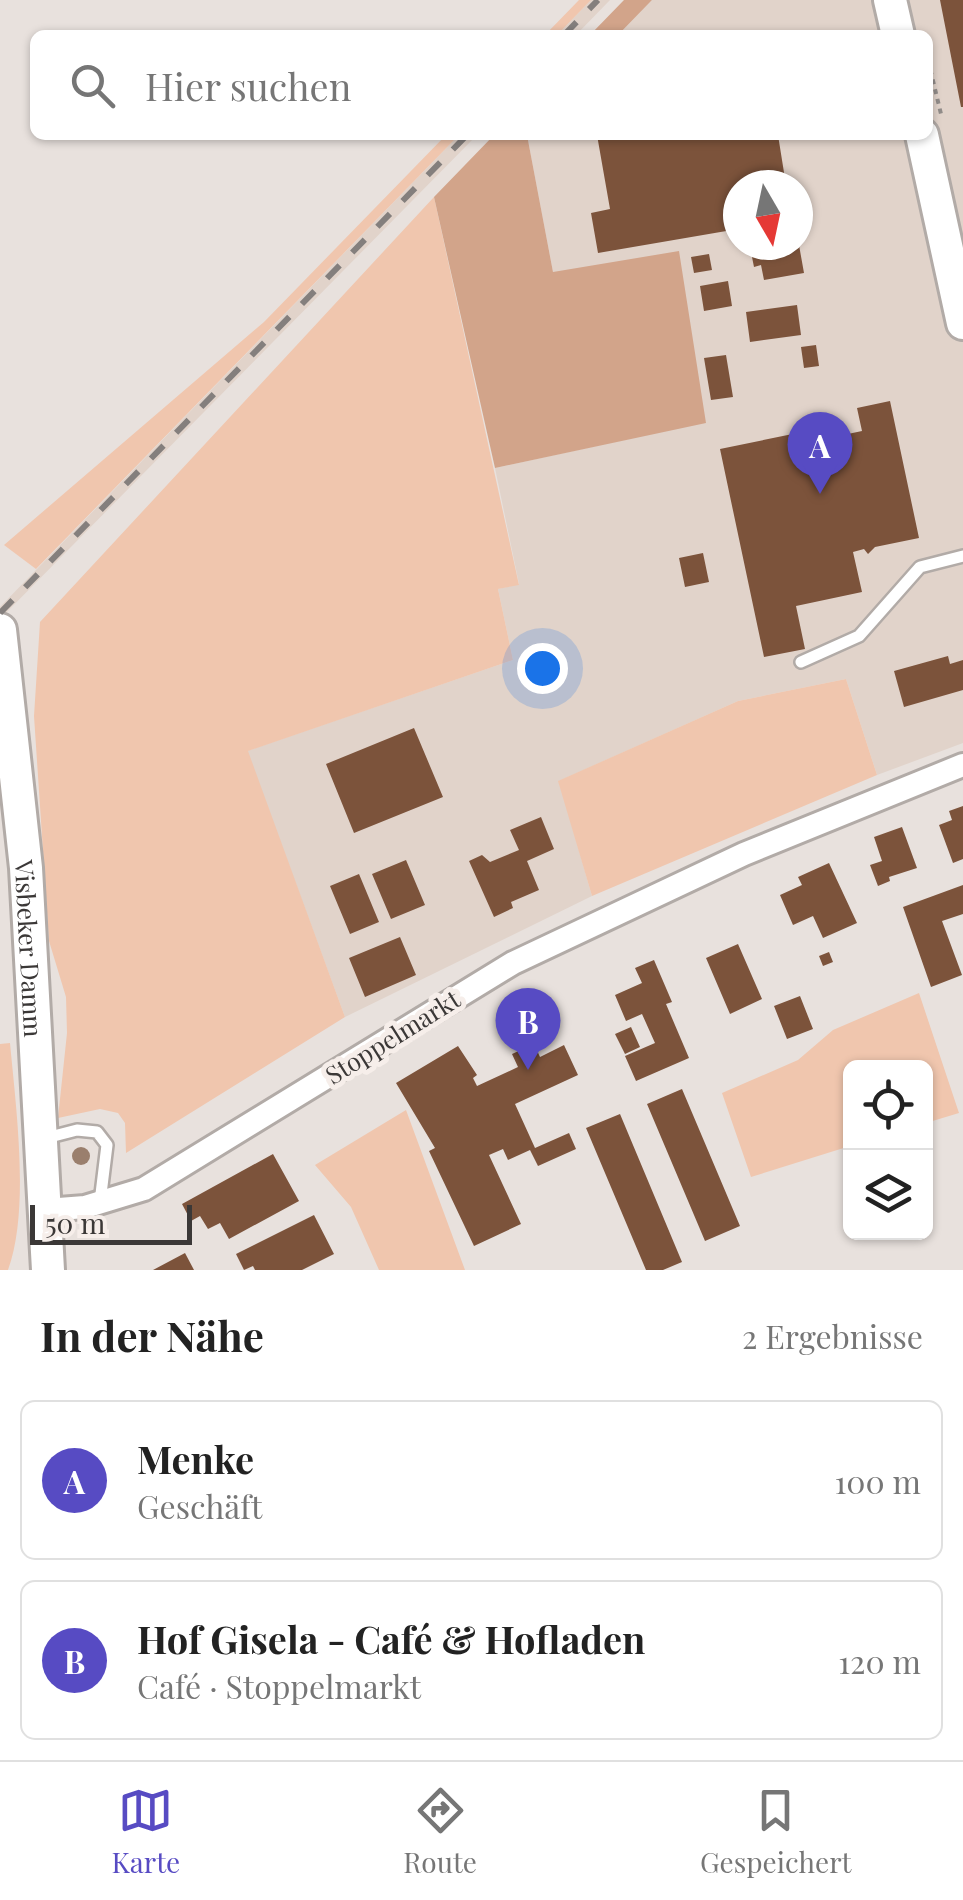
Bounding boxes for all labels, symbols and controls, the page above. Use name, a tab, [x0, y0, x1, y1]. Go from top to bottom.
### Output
search box	[30, 30, 933, 140]
icon: search	[65, 58, 120, 113]
text: Hier suchen	[145, 60, 352, 111]
north arrow	[723, 170, 813, 260]
pin: A	[788, 412, 852, 494]
your location	[517, 643, 568, 694]
street label: Visbeker Damm	[9, 857, 52, 1038]
street label: Stoppelmarkt	[318, 981, 466, 1090]
pin: B	[496, 988, 560, 1070]
map controls	[843, 1060, 933, 1240]
button: locate	[843, 1060, 933, 1150]
button: layers	[843, 1150, 933, 1240]
scale bar	[30, 1200, 192, 1244]
text: 50 m	[45, 1204, 105, 1241]
text: In der Nähe	[40, 1307, 264, 1363]
text: 2 Ergebnisse	[742, 1314, 923, 1357]
text: Menke	[137, 1433, 254, 1484]
text: A	[64, 1459, 85, 1502]
text: 100 m	[834, 1459, 921, 1502]
text: Geschäft	[137, 1484, 262, 1527]
text: Hof Gisela - Café & Hofladen	[137, 1613, 645, 1664]
text: B	[64, 1639, 85, 1682]
text: 120 m	[838, 1639, 921, 1682]
text: Café · Stoppelmarkt	[137, 1664, 421, 1707]
tab: Karte	[111, 1783, 180, 1880]
tab: Route	[403, 1783, 477, 1880]
tab: Gespeichert	[700, 1783, 852, 1880]

